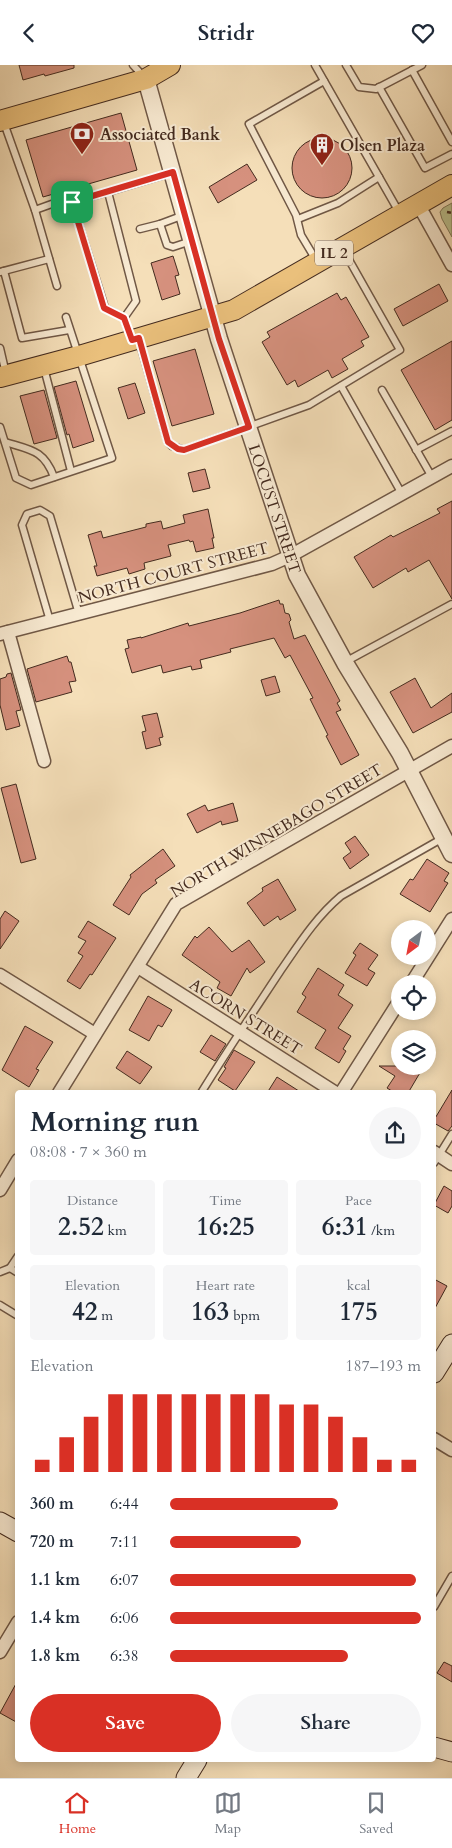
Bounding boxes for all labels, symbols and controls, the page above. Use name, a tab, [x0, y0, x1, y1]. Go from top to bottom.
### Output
text: Stridr	[198, 18, 254, 48]
icon: back	[15, 19, 43, 47]
icon: heart	[409, 19, 437, 47]
bank icon: Associated Bank	[69, 121, 95, 155]
place label: Associated Bank	[100, 124, 220, 146]
building icon: Olsen Plaza	[309, 132, 335, 166]
place label: Olsen Plaza	[340, 135, 425, 157]
pin	[51, 181, 93, 223]
icon: arrive	[58, 188, 86, 216]
road number: IL 2	[315, 241, 353, 265]
street label: LOCUST STREET	[243, 442, 306, 577]
street label: NORTH COURT STREET	[75, 537, 271, 609]
street label: NORTH WINNEBAGO STREET	[166, 759, 387, 903]
north arrow	[391, 920, 436, 965]
map controls	[391, 920, 436, 1075]
street label: ACORN STREET	[185, 973, 306, 1060]
button: locate	[391, 975, 436, 1020]
button: layers	[391, 1030, 436, 1075]
text: Morning run	[30, 1103, 199, 1141]
button: share	[369, 1107, 421, 1159]
text: 08:08 · 7 × 360 m	[30, 1141, 147, 1163]
text: Distance	[67, 1191, 118, 1210]
text: Time	[209, 1191, 242, 1210]
text: Pace	[345, 1191, 372, 1210]
text: 2.52	[58, 1210, 104, 1244]
text: 16:25	[196, 1210, 255, 1244]
text: 6:31	[322, 1210, 368, 1244]
text: km	[104, 1221, 127, 1240]
text: /km	[368, 1221, 395, 1240]
text: Elevation	[65, 1276, 120, 1295]
text: Heart rate	[196, 1276, 255, 1295]
text: kcal	[347, 1276, 370, 1295]
text: 42	[72, 1295, 98, 1329]
text: 163	[191, 1295, 229, 1329]
text: 175	[339, 1295, 378, 1329]
text: m	[98, 1306, 113, 1325]
text: bpm	[229, 1306, 260, 1325]
text: Elevation	[30, 1355, 94, 1377]
text: 187–193 m	[345, 1355, 421, 1377]
text: 360 m	[30, 1493, 74, 1515]
text: 6:44	[110, 1493, 139, 1515]
text: 720 m	[30, 1531, 74, 1553]
text: 7:11	[110, 1531, 139, 1553]
text: 1.1 km	[30, 1569, 80, 1591]
text: 6:07	[110, 1569, 139, 1591]
text: 1.4 km	[30, 1607, 80, 1629]
text: 6:06	[110, 1607, 139, 1629]
text: 1.8 km	[30, 1645, 80, 1667]
text: 6:38	[110, 1645, 139, 1667]
button: Save	[30, 1694, 221, 1752]
button: Share	[231, 1694, 421, 1752]
tab: Home	[59, 1789, 96, 1838]
tab: Map	[214, 1789, 242, 1838]
tab: Saved	[359, 1789, 393, 1838]

